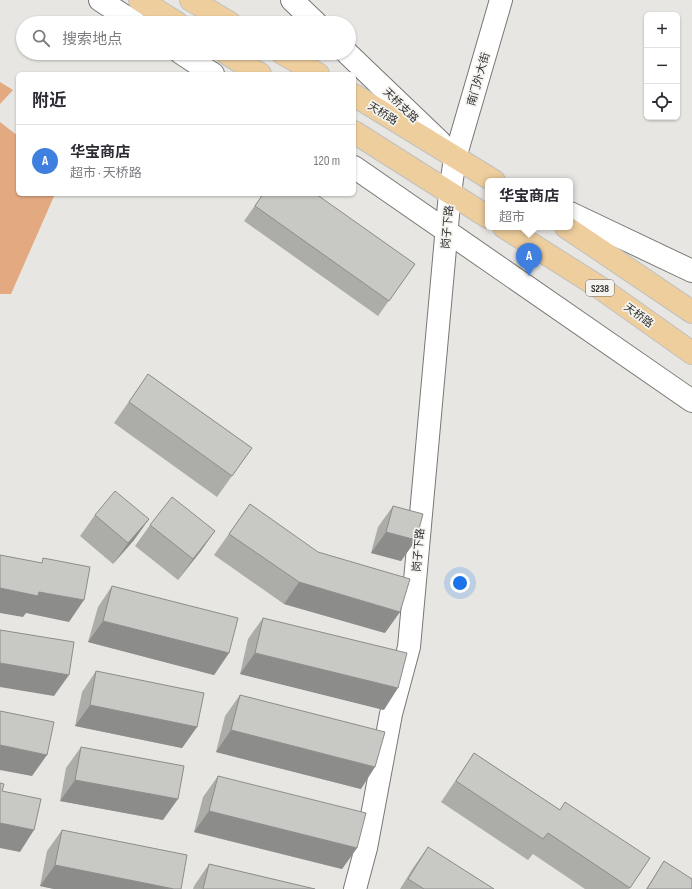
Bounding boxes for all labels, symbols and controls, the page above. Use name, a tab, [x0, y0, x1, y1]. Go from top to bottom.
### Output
map controls	[644, 12, 680, 120]
button: +	[644, 12, 680, 48]
search box	[16, 16, 356, 60]
icon: search	[30, 27, 52, 49]
text: 搜索地点	[62, 30, 122, 49]
button: −	[644, 48, 680, 84]
street label: 南门外大街	[465, 51, 492, 107]
button: locate	[644, 84, 680, 120]
street label: 天桥支路	[380, 85, 421, 125]
text: 附近	[32, 91, 66, 111]
street label: 天桥路	[365, 99, 400, 128]
text: 华宝商店	[70, 143, 130, 162]
text: A	[42, 153, 48, 169]
text: 120 m	[314, 153, 340, 169]
text: 超市 · 天桥路	[70, 165, 142, 181]
popup	[485, 178, 573, 230]
text: 华宝商店	[499, 187, 559, 206]
street label: 岗子下路	[439, 205, 456, 250]
text: 超市	[499, 209, 525, 225]
pin: A	[516, 243, 542, 276]
road number: S238	[586, 280, 614, 296]
street label: 天桥路	[622, 300, 656, 330]
street label: 岗子下路	[410, 528, 427, 573]
your location	[450, 573, 470, 593]

